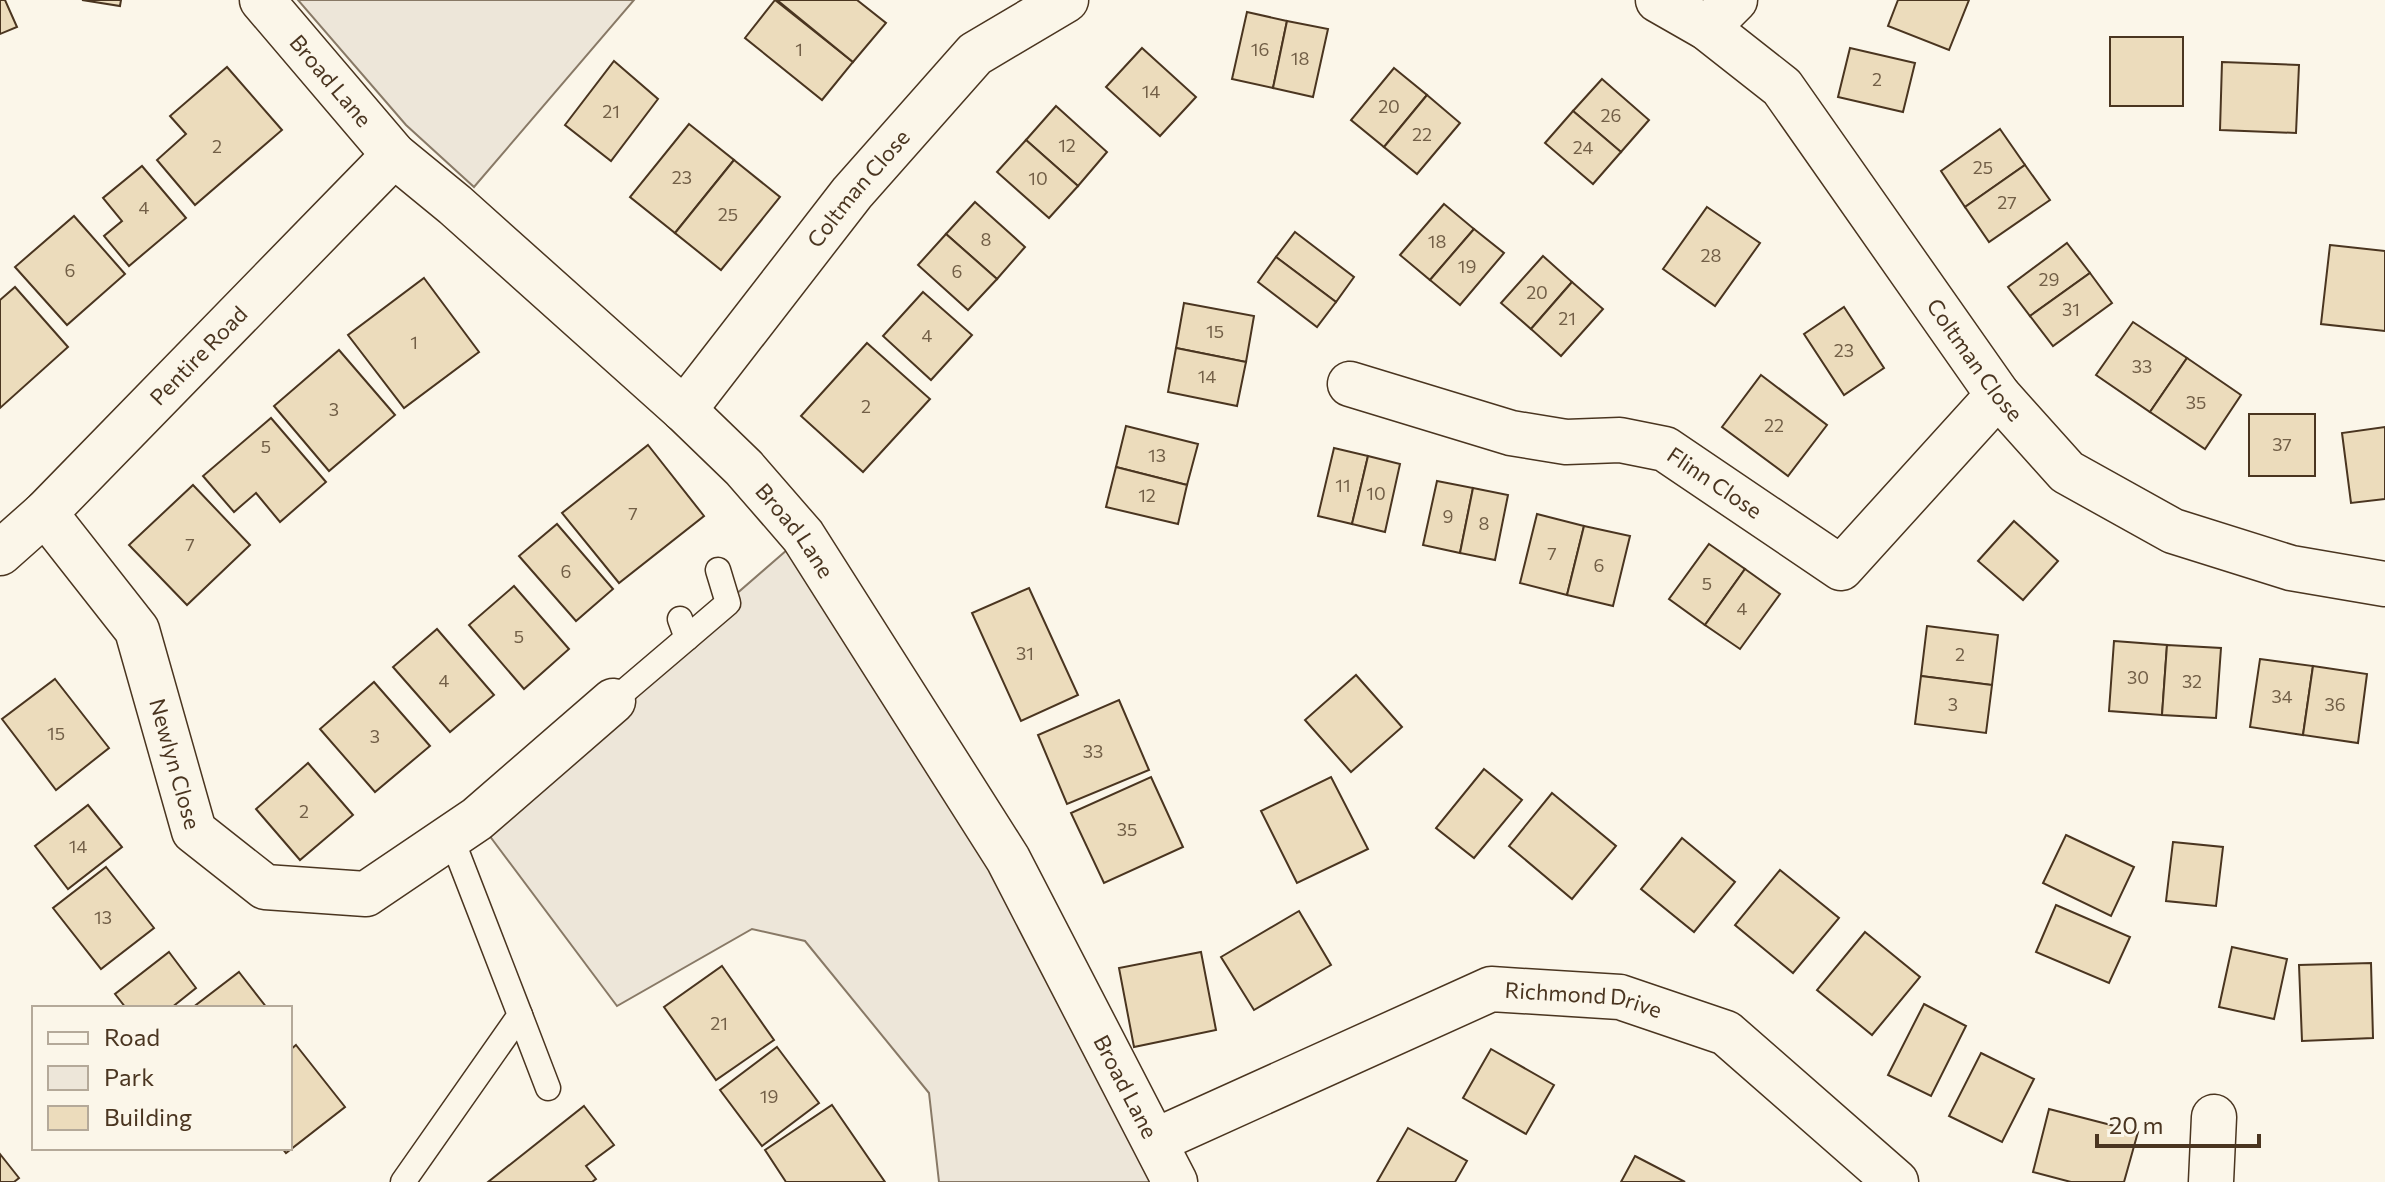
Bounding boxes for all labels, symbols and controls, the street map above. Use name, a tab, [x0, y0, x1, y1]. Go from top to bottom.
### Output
street label: Broad Lane	[284, 29, 378, 132]
house number: 1	[795, 38, 803, 60]
house number: 16	[1251, 38, 1269, 60]
house number: 18	[1291, 47, 1309, 69]
house number: 2	[1872, 68, 1882, 90]
house number: 14	[1142, 80, 1160, 102]
house number: 20	[1378, 95, 1400, 117]
house number: 21	[602, 100, 620, 122]
house number: 26	[1601, 104, 1621, 126]
house number: 22	[1412, 123, 1432, 145]
street label: Coltman Close	[801, 124, 915, 253]
house number: 12	[1058, 134, 1076, 156]
house number: 2	[212, 135, 222, 157]
house number: 24	[1573, 136, 1593, 158]
house number: 25	[1973, 156, 1993, 178]
house number: 23	[672, 166, 692, 188]
house number: 10	[1028, 167, 1048, 189]
house number: 27	[1997, 191, 2017, 213]
house number: 4	[139, 196, 150, 218]
house number: 25	[718, 203, 738, 225]
house number: 8	[981, 228, 992, 250]
house number: 18	[1428, 230, 1446, 252]
house number: 28	[1701, 244, 1722, 266]
house number: 19	[1458, 255, 1476, 277]
house number: 6	[65, 259, 75, 281]
house number: 6	[952, 260, 962, 282]
house number: 29	[2039, 268, 2059, 290]
house number: 20	[1526, 281, 1548, 303]
street label: Coltman Close	[1921, 293, 2029, 427]
house number: 31	[2062, 298, 2080, 320]
street label: Pentire Road	[144, 300, 252, 411]
house number: 21	[1558, 307, 1576, 329]
house number: 15	[1206, 320, 1224, 342]
house number: 4	[922, 324, 933, 346]
house number: 1	[410, 331, 418, 353]
house number: 23	[1834, 339, 1854, 361]
house number: 33	[2132, 355, 2152, 377]
house number: 14	[1198, 365, 1216, 387]
house number: 35	[2186, 391, 2206, 413]
house number: 2	[861, 395, 871, 417]
house number: 3	[329, 398, 339, 420]
house number: 22	[1764, 414, 1784, 436]
house number: 37	[2272, 433, 2292, 455]
house number: 5	[261, 435, 271, 457]
street label: Flinn Close	[1663, 441, 1768, 524]
house number: 13	[1148, 444, 1166, 466]
house number: 11	[1335, 474, 1351, 496]
street label: Broad Lane	[750, 477, 840, 583]
house number: 10	[1366, 482, 1386, 504]
house number: 12	[1138, 484, 1156, 506]
house number: 7	[628, 502, 638, 524]
house number: 9	[1443, 505, 1453, 527]
house number: 8	[1479, 512, 1490, 534]
house number: 7	[185, 533, 195, 555]
house number: 7	[1547, 542, 1557, 564]
house number: 6	[1594, 554, 1604, 576]
house number: 6	[561, 560, 571, 582]
house number: 5	[1702, 572, 1712, 594]
house number: 4	[1737, 597, 1748, 619]
house number: 5	[514, 625, 524, 647]
house number: 31	[1016, 642, 1034, 664]
house number: 2	[1955, 643, 1965, 665]
house number: 30	[2127, 666, 2149, 688]
house number: 4	[439, 669, 450, 691]
house number: 32	[2182, 670, 2202, 692]
house number: 34	[2271, 685, 2293, 707]
house number: 3	[1948, 693, 1958, 715]
house number: 36	[2324, 693, 2346, 715]
street label: Newlyn Close	[144, 695, 207, 832]
house number: 15	[47, 722, 65, 744]
house number: 3	[370, 725, 380, 747]
house number: 33	[1083, 740, 1103, 762]
house number: 2	[299, 800, 309, 822]
house number: 35	[1117, 818, 1137, 840]
house number: 14	[69, 835, 87, 857]
house number: 13	[94, 906, 112, 928]
street label: Richmond Drive	[1504, 976, 1666, 1023]
legend	[32, 1006, 292, 1150]
house number: 21	[710, 1012, 728, 1034]
text: Road	[104, 1022, 160, 1051]
street label: Broad Lane	[1088, 1030, 1164, 1143]
text: Park	[104, 1062, 154, 1091]
house number: 19	[760, 1085, 778, 1107]
scale bar	[2097, 1098, 2259, 1148]
text: Building	[104, 1102, 192, 1131]
text: 20 m	[2109, 1110, 2163, 1139]

